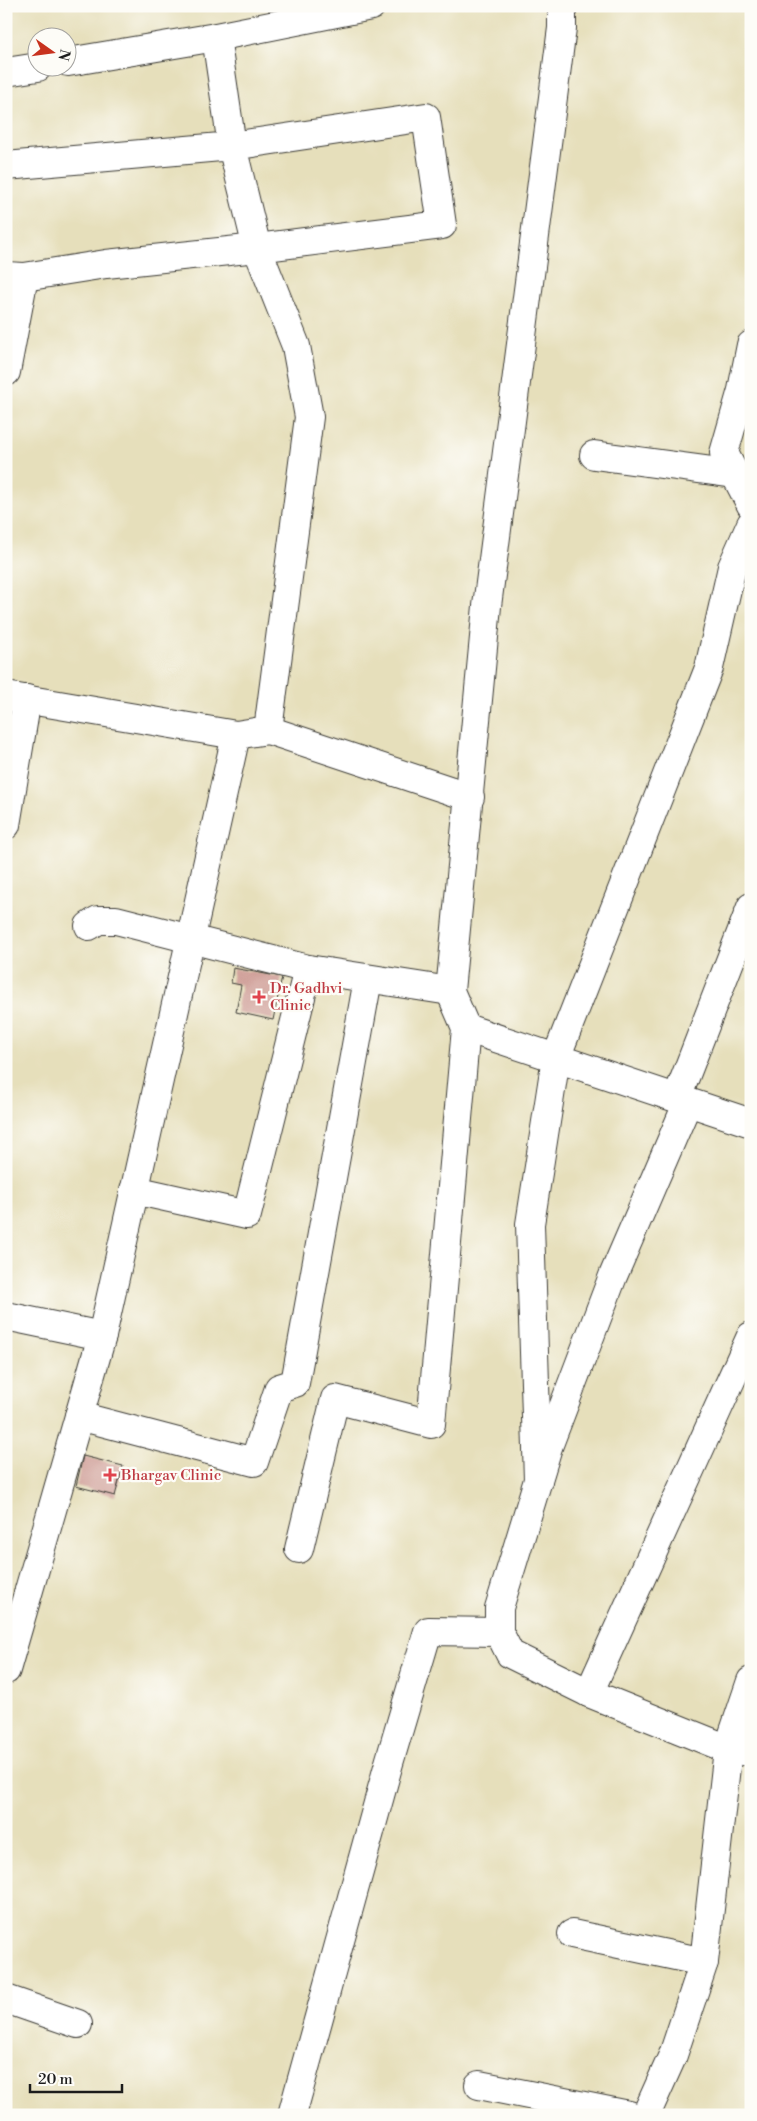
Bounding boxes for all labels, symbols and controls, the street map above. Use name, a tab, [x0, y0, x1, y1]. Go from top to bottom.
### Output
north arrow	[28, 28, 78, 78]
text: N	[54, 47, 74, 62]
place label: Dr. Gadhvi Clinic	[270, 979, 342, 1015]
marker: Dr. Gadhvi Clinic	[252, 990, 266, 1004]
place label: Bhargav Clinic	[120, 1466, 221, 1485]
marker: Bhargav Clinic	[103, 1468, 117, 1482]
scale bar	[30, 2061, 122, 2093]
text: 20 m	[38, 2070, 73, 2089]

